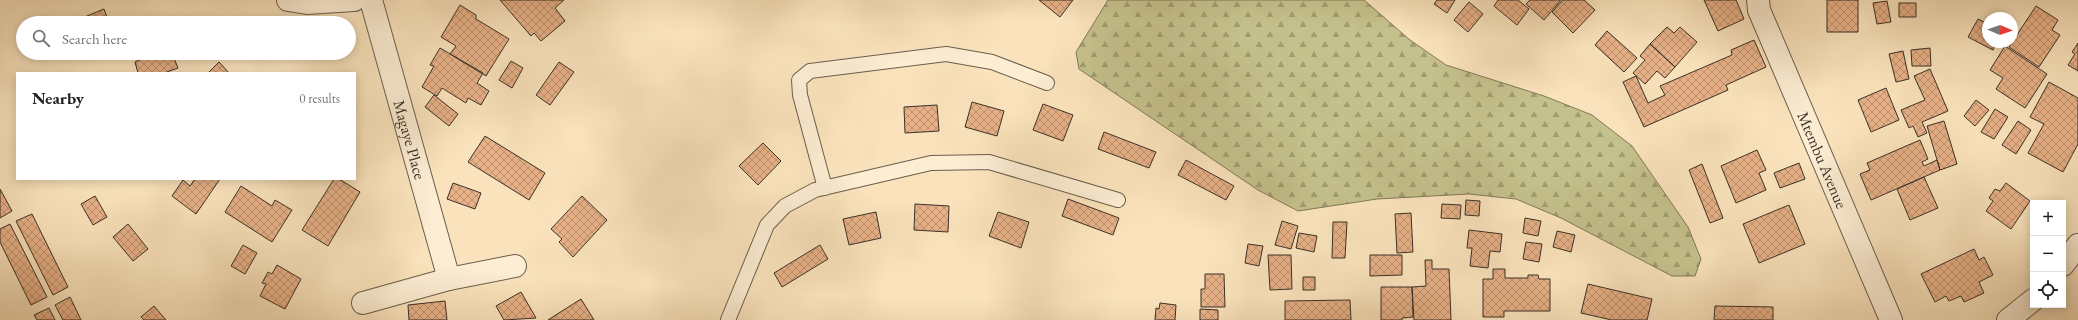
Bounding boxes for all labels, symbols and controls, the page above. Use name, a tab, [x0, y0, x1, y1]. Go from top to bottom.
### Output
north arrow	[1982, 12, 2018, 48]
search box	[16, 16, 356, 60]
icon: search	[30, 27, 52, 49]
text: Search here	[62, 29, 127, 48]
text: Nearby	[32, 87, 84, 109]
text: 0 results	[299, 90, 340, 107]
street label: Magaye Place	[389, 98, 431, 182]
street label: Mtembu Avenue	[1792, 108, 1852, 212]
map controls	[2030, 200, 2066, 308]
button: +	[2030, 200, 2066, 236]
button: −	[2030, 236, 2066, 272]
button: locate	[2030, 272, 2066, 308]

